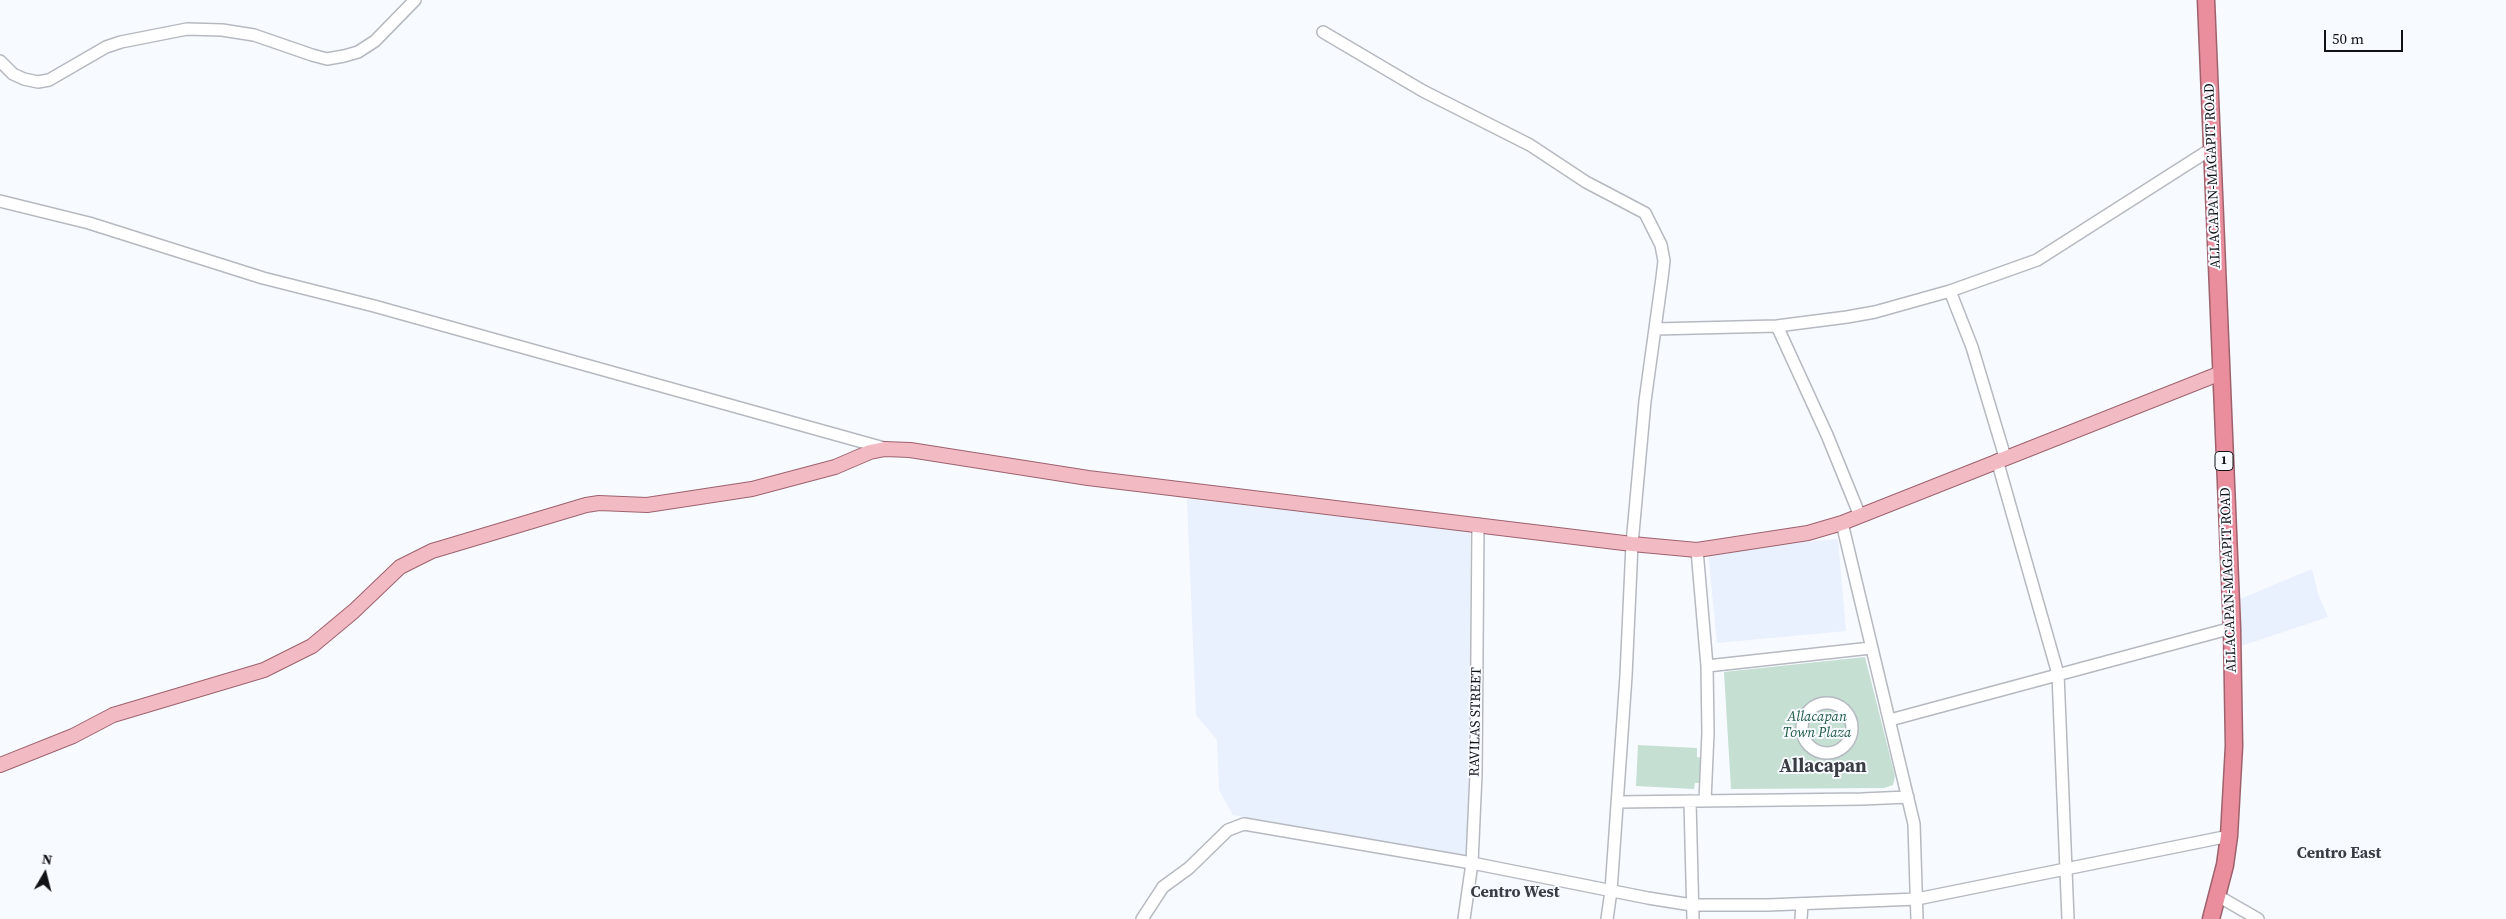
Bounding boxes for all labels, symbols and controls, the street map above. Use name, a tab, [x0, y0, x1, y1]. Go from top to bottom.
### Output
scale bar	[2326, 20, 2405, 52]
text: 50 m	[2332, 28, 2364, 49]
street label: ALLACAPAN-MAGAPIT ROAD	[2201, 83, 2225, 269]
road number: 1	[2215, 452, 2233, 471]
street label: ALLACAPAN-MAGAPIT ROAD	[2217, 487, 2241, 673]
street label: RAVILAS STREET	[1467, 667, 1485, 777]
park label: Allacapan Town Plaza	[1783, 709, 1851, 742]
district label: Allacapan	[1779, 756, 1867, 778]
district label: Centro East	[2297, 844, 2381, 864]
north arrow	[20, 849, 70, 899]
text: N	[41, 849, 54, 870]
district label: Centro West	[1470, 883, 1560, 903]

